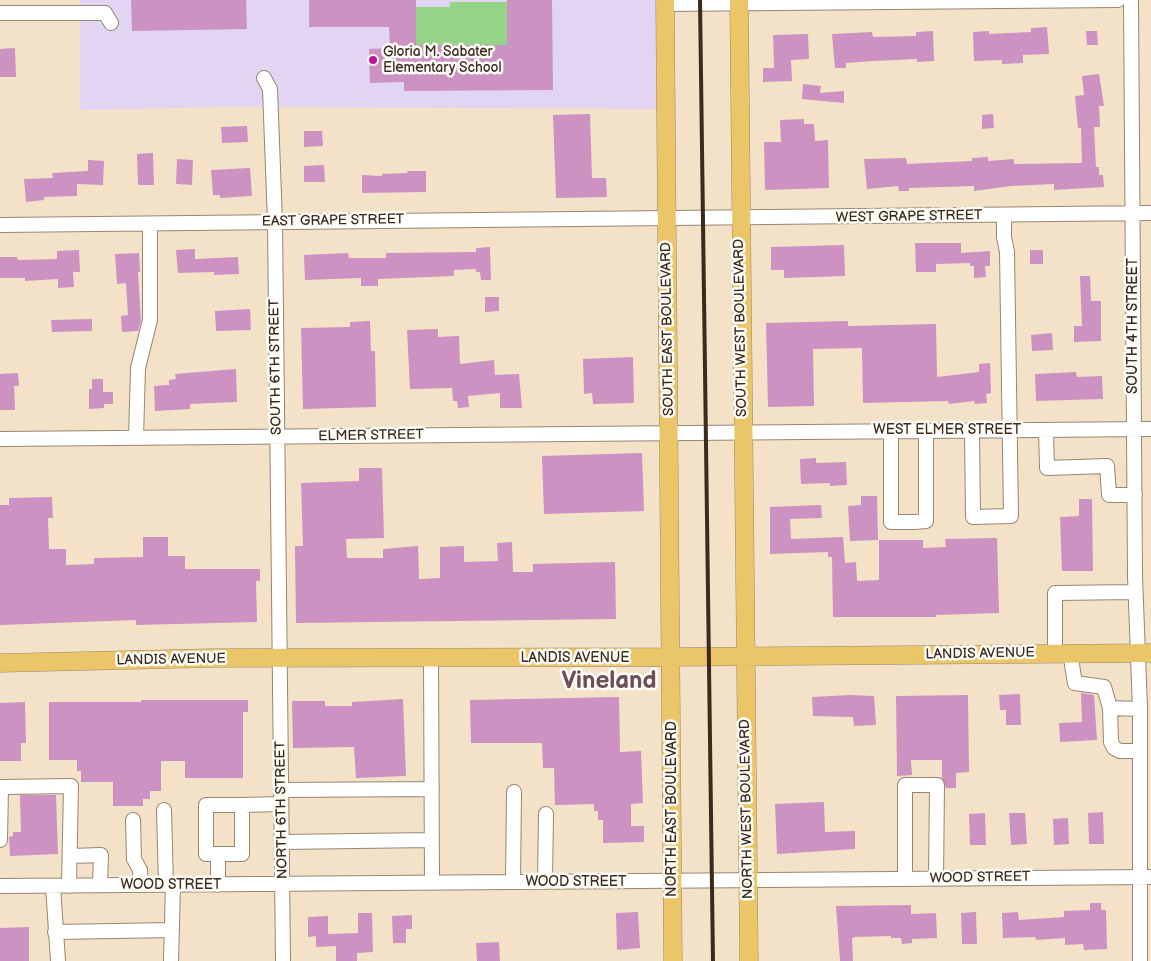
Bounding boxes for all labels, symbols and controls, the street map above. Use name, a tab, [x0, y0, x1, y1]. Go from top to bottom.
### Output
place label: Gloria M. Sabater Elementary School	[383, 44, 502, 76]
marker: Gloria M. Sabater Elementary School	[367, 54, 379, 66]
street label: WEST GRAPE STREET	[836, 207, 982, 227]
street label: EAST GRAPE STREET	[262, 211, 404, 231]
street label: SOUTH WEST BOULEVARD	[731, 239, 751, 417]
street label: SOUTH EAST BOULEVARD	[658, 242, 678, 416]
street label: SOUTH 4TH STREET	[1125, 258, 1141, 394]
street label: SOUTH 6TH STREET	[266, 299, 286, 435]
street label: WEST ELMER STREET	[873, 422, 1021, 438]
street label: ELMER STREET	[318, 427, 424, 445]
street label: LANDIS AVENUE	[925, 645, 1035, 663]
street label: LANDIS AVENUE	[520, 650, 630, 666]
street label: LANDIS AVENUE	[116, 651, 226, 669]
district label: Vineland	[562, 668, 656, 696]
street label: NORTH WEST BOULEVARD	[737, 719, 757, 899]
street label: NORTH EAST BOULEVARD	[664, 721, 680, 897]
street label: NORTH 6TH STREET	[272, 741, 292, 879]
street label: WOOD STREET	[929, 869, 1031, 887]
street label: WOOD STREET	[526, 874, 626, 890]
street label: WOOD STREET	[121, 877, 221, 893]

